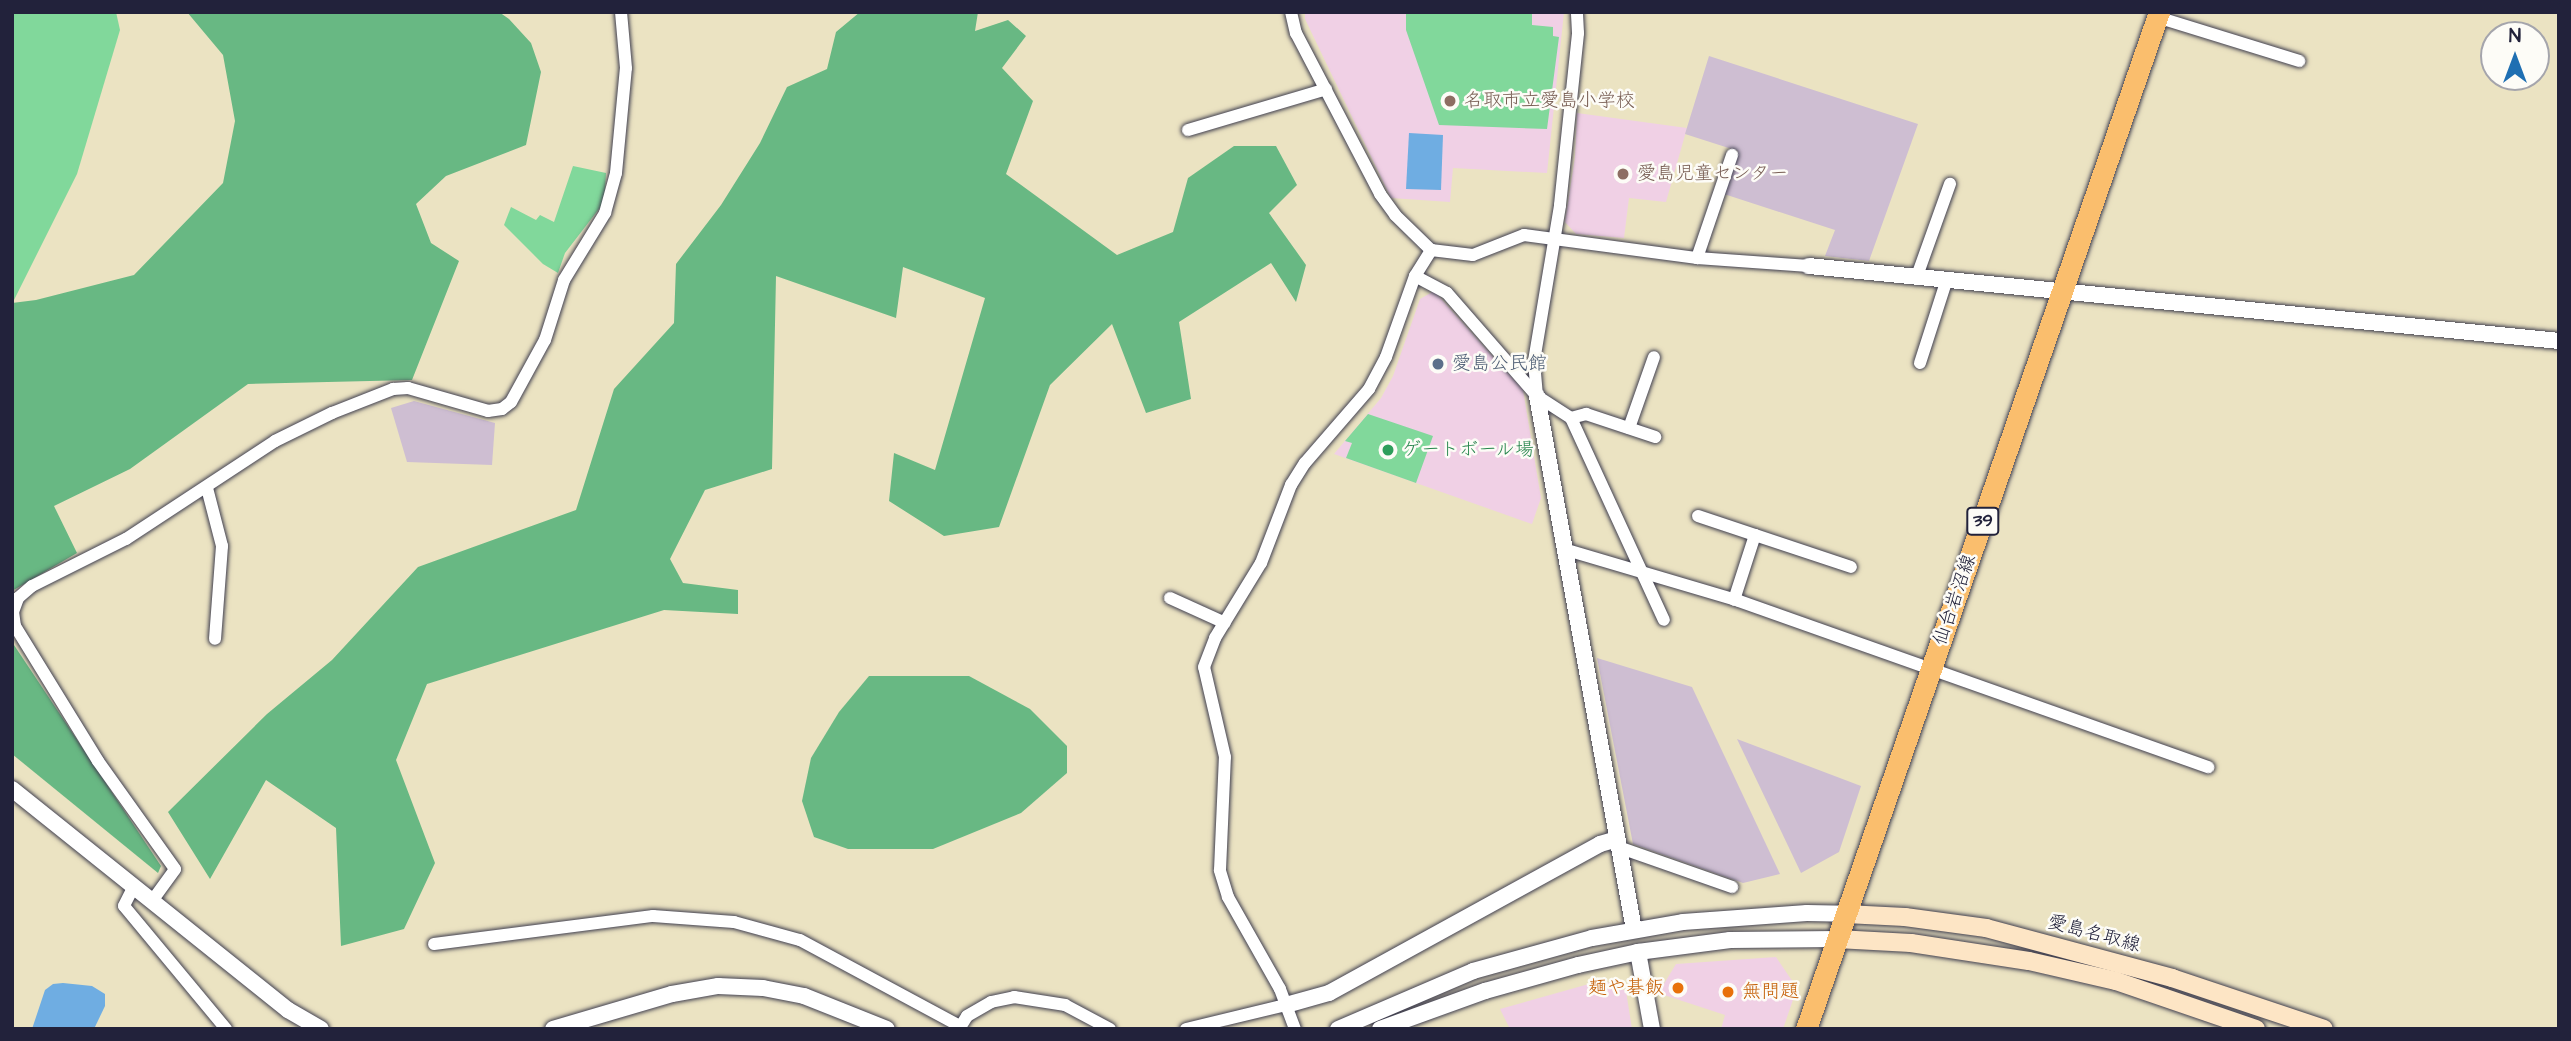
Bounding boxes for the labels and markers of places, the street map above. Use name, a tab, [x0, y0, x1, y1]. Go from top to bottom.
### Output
place label: 名取市立愛島小学校	[1464, 90, 1635, 112]
marker: 名取市立愛島小学校	[1442, 93, 1458, 109]
place label: 愛島児童センター	[1637, 163, 1789, 185]
marker: 愛島児童センター	[1615, 166, 1631, 182]
place label: 愛島公民館	[1452, 353, 1547, 375]
marker: 愛島公民館	[1430, 356, 1446, 372]
place label: ゲートボール場	[1402, 439, 1535, 461]
marker: ゲートボール場	[1380, 442, 1396, 458]
place label: 麺や碁飯	[1588, 977, 1664, 999]
marker: 麺や碁飯	[1670, 980, 1686, 996]
place label: 無問題	[1742, 981, 1799, 1003]
marker: 無問題	[1720, 984, 1736, 1000]

